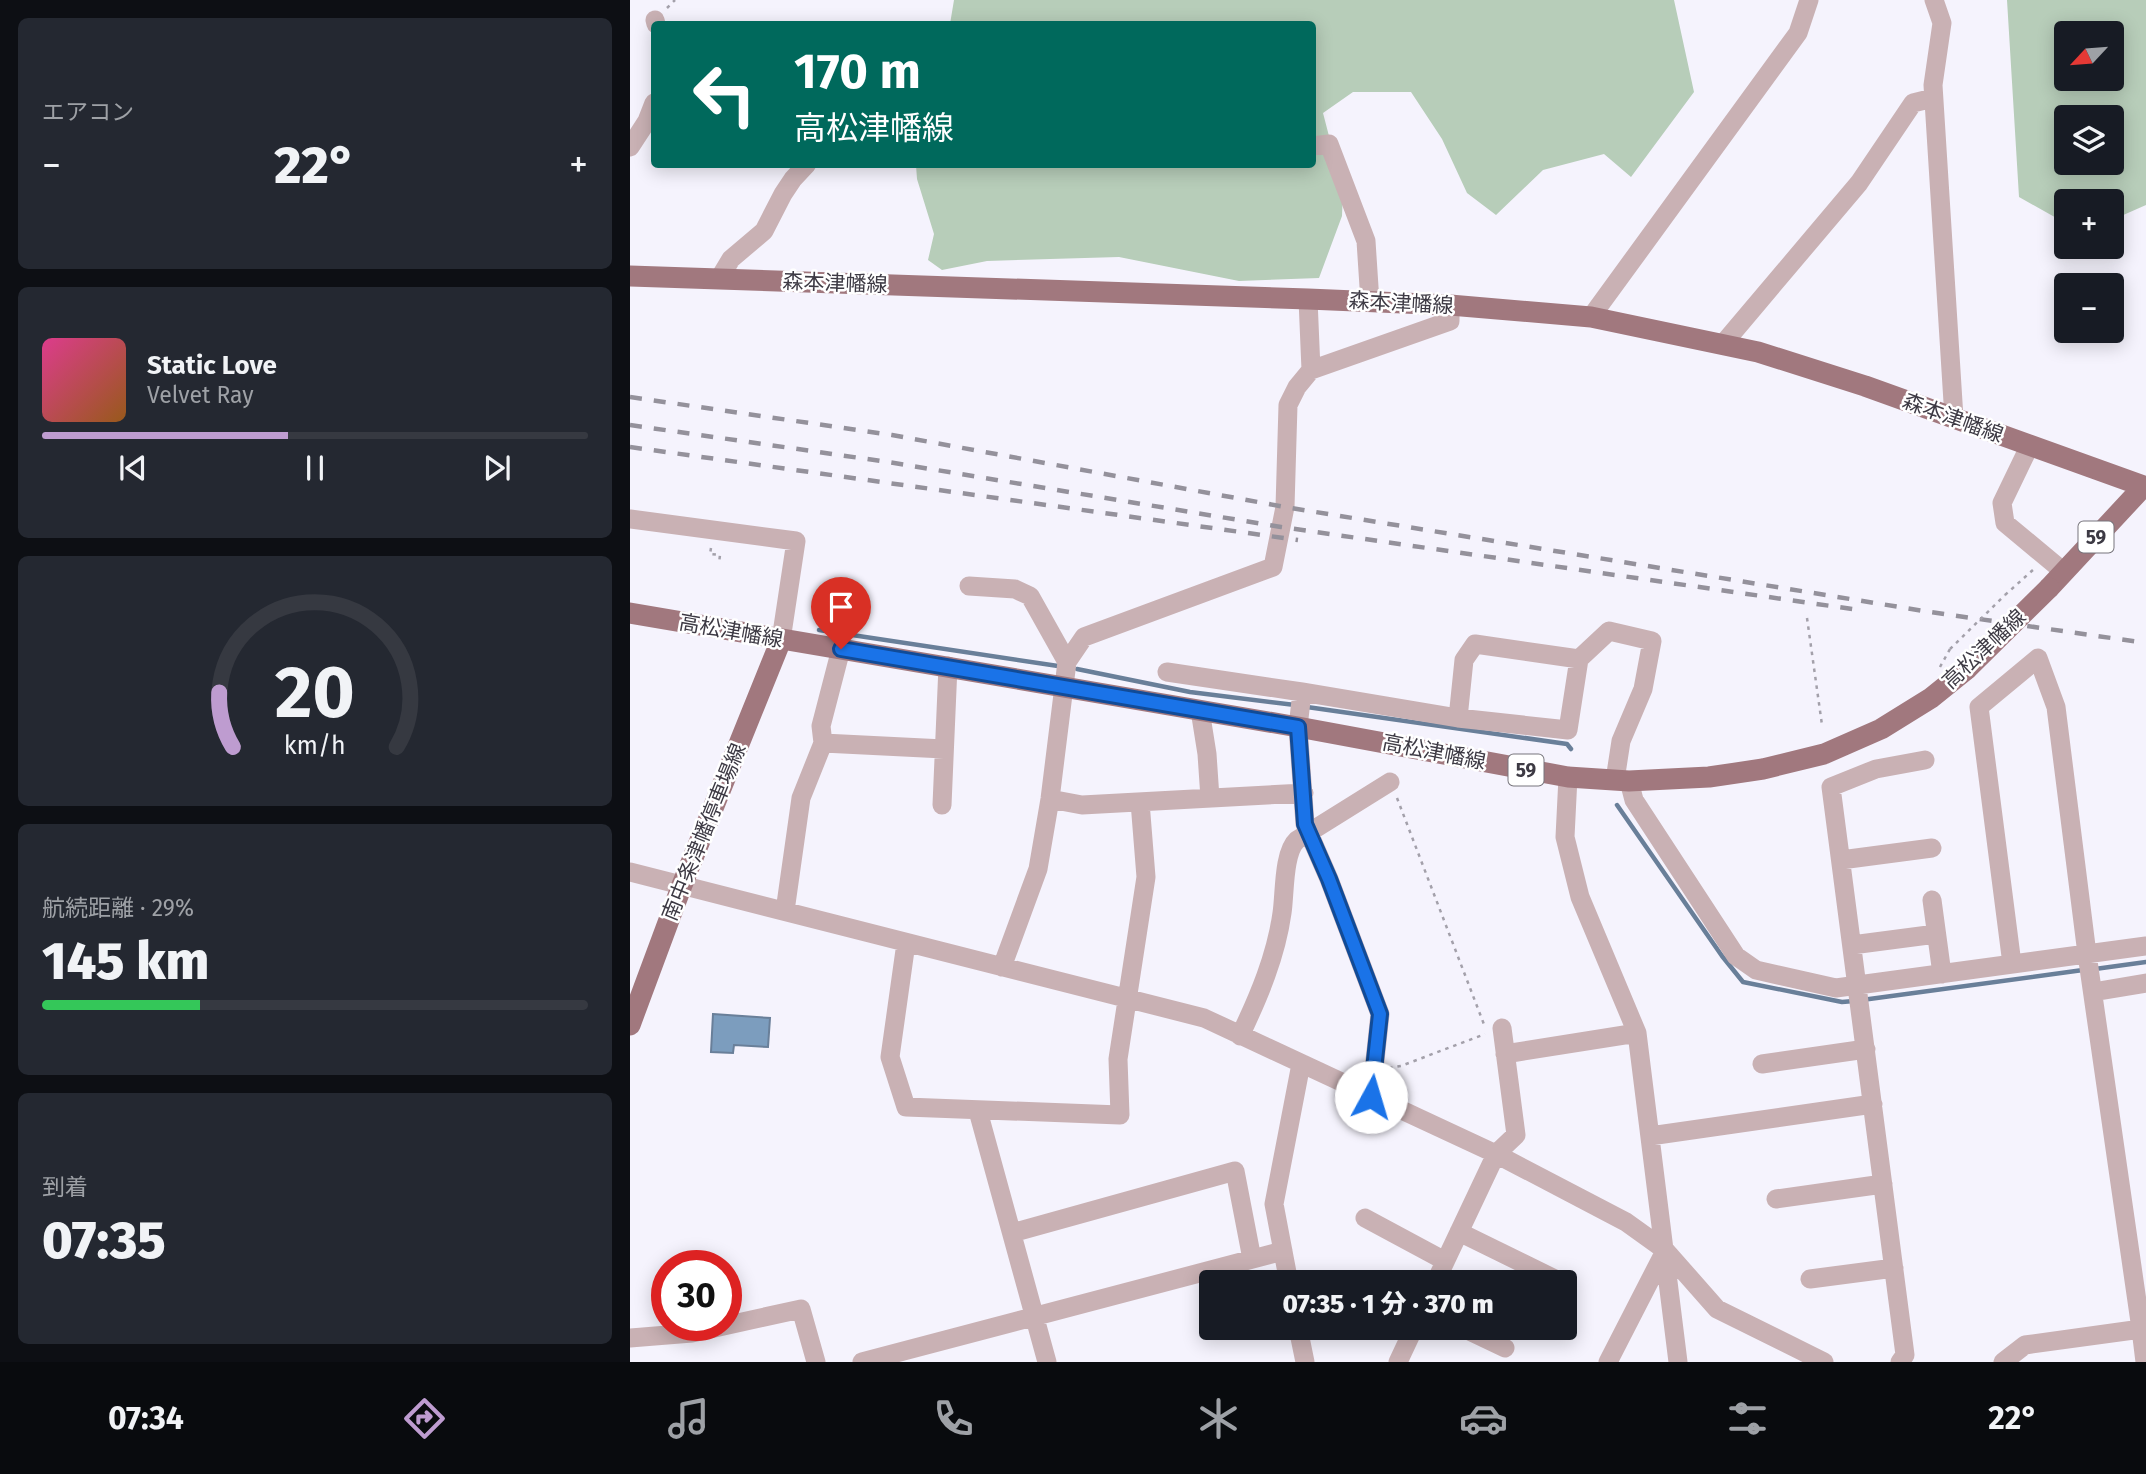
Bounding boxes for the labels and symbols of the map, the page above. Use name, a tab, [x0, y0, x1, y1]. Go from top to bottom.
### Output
north arrow	[2054, 21, 2124, 91]
street label: 森本津幡線	[782, 268, 888, 298]
street label: 森本津幡線	[1348, 287, 1454, 319]
street label: 森本津幡線	[1899, 388, 2007, 448]
road number: 59	[2078, 522, 2114, 552]
pin	[811, 577, 871, 649]
street label: 高松津幡線	[1937, 604, 2031, 694]
street label: 高松津幡線	[677, 609, 785, 653]
street label: 高松津幡線	[1380, 729, 1488, 775]
street label: 南中条津幡停車場線	[657, 740, 751, 924]
road number: 59	[1508, 754, 1544, 786]
position arrow	[1334, 1060, 1408, 1134]
speed limit sign: 30	[651, 1250, 742, 1341]

